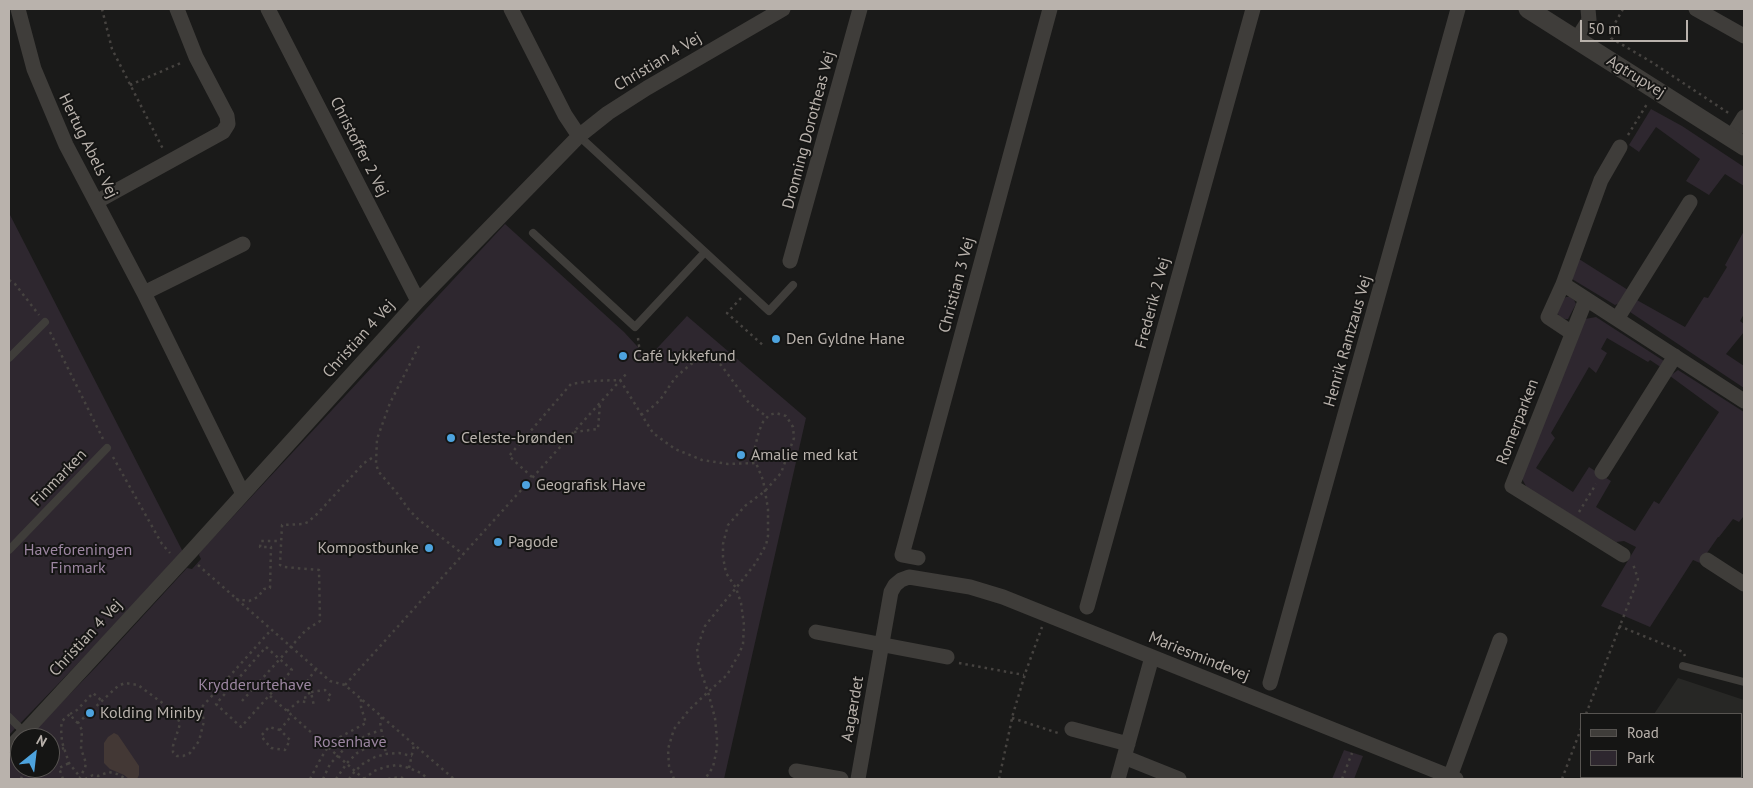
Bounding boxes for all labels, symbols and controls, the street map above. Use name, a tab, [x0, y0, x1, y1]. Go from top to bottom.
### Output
scale bar	[1583, 10, 1690, 42]
text: 50 m	[1588, 19, 1621, 38]
street label: Christian 4 Vej	[611, 28, 705, 96]
street label: Dronning Dorotheas Vej	[779, 49, 839, 211]
street label: Agtrupvej	[1603, 51, 1669, 103]
street label: Hertug Abels Vej	[54, 91, 122, 201]
street label: Christoffer 2 Vej	[326, 94, 392, 200]
street label: Christian 3 Vej	[935, 235, 979, 335]
street label: Frederik 2 Vej	[1132, 255, 1174, 351]
street label: Henrik Rantzaus Vej	[1320, 273, 1376, 409]
street label: Christian 4 Vej	[319, 296, 399, 382]
place label: Den Gyldne Hane	[786, 329, 905, 349]
marker: Den Gyldne Hane	[770, 333, 782, 345]
place label: Café Lykkefund	[633, 346, 736, 366]
marker: Café Lykkefund	[617, 350, 629, 362]
street label: Romerparken	[1493, 376, 1543, 468]
place label: Celeste-brønden	[461, 428, 573, 448]
marker: Celeste-brønden	[445, 432, 457, 444]
street label: Finmarken	[27, 445, 91, 511]
place label: Amalie med kat	[751, 445, 858, 465]
marker: Amalie med kat	[735, 449, 747, 461]
place label: Geografisk Have	[536, 475, 646, 495]
marker: Geografisk Have	[520, 479, 532, 491]
place label: Pagode	[508, 532, 558, 552]
marker: Pagode	[492, 536, 504, 548]
place label: Kompostbunke	[317, 538, 419, 558]
park label: Haveforeningen Finmark	[24, 540, 132, 578]
marker: Kompostbunke	[423, 542, 435, 554]
street label: Christian 4 Vej	[45, 595, 127, 681]
street label: Mariesmindevej	[1146, 628, 1252, 686]
park label: Krydderurtehave	[198, 675, 312, 695]
street label: Aagærdet	[838, 675, 868, 743]
place label: Kolding Miniby	[100, 703, 203, 723]
marker: Kolding Miniby	[84, 707, 96, 719]
legend	[1580, 713, 1743, 778]
text: Road	[1627, 723, 1659, 742]
north arrow	[10, 728, 60, 778]
text: N	[33, 731, 50, 751]
park label: Rosenhave	[313, 732, 387, 752]
text: Park	[1627, 748, 1655, 767]

